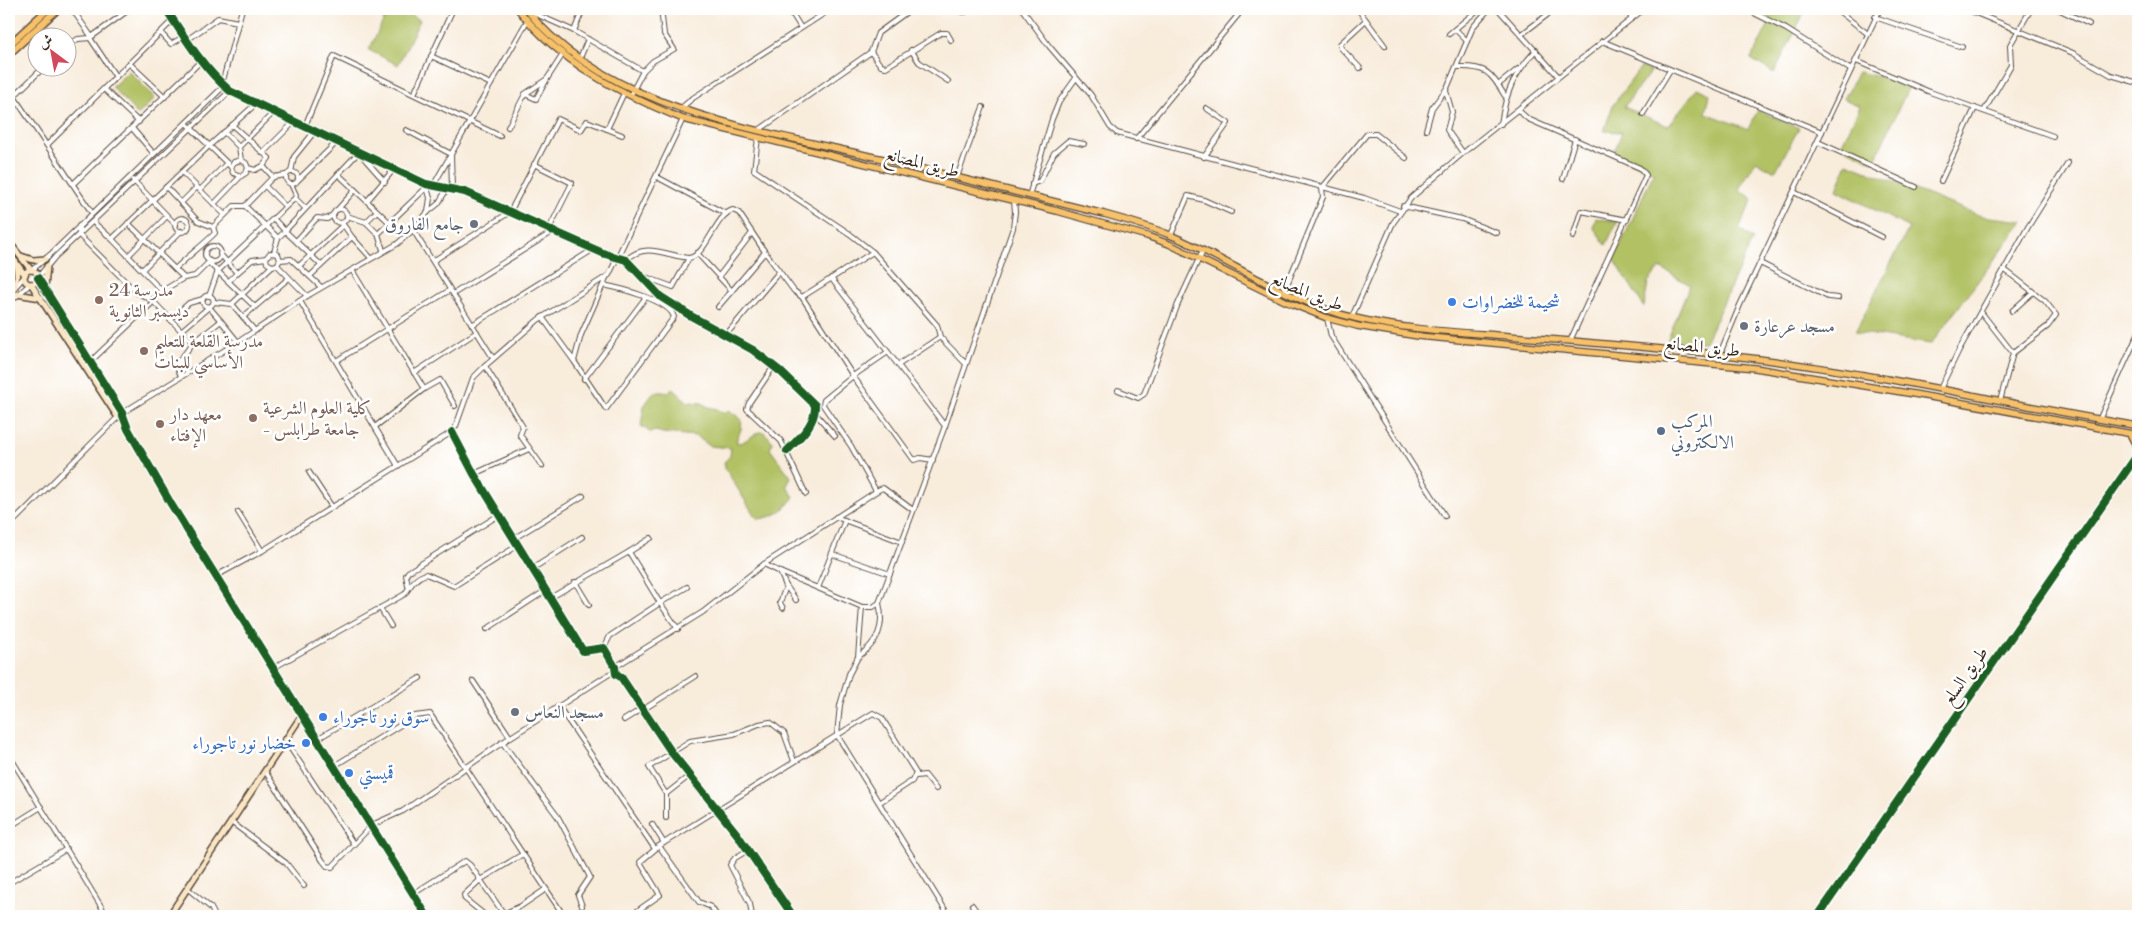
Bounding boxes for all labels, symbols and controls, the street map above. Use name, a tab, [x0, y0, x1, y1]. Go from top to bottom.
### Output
north arrow	[28, 28, 78, 78]
text: ش	[35, 30, 56, 53]
street label: طريق المصانع	[881, 143, 962, 187]
place label: جامع الفاروق	[385, 213, 464, 240]
marker: جامع الفاروق	[468, 218, 480, 230]
street label: طريق المصانع	[1266, 267, 1347, 321]
place label: مدرسة 24 ديسمبر الثانوية	[109, 279, 189, 323]
place label: شحيمة للخضراوات	[1462, 291, 1560, 314]
marker: مدرسة 24 ديسمبر الثانوية	[93, 294, 105, 306]
marker: شحيمة للخضراوات	[1446, 296, 1458, 308]
place label: مسجد عرعارة	[1754, 315, 1835, 339]
marker: مسجد عرعارة	[1738, 320, 1750, 332]
place label: مدرسة القلعة للتعليم الأساسي للبنات	[154, 330, 263, 379]
street label: طريق المصانع	[1662, 332, 1741, 366]
marker: مدرسة القلعة للتعليم الأساسي للبنات	[138, 345, 150, 357]
place label: كلية العلوم الشرعية - جامعة طرابلس	[263, 397, 371, 441]
place label: معهد دار الإفتاء	[168, 403, 222, 448]
place label: المركب الالكتروني	[1671, 410, 1734, 457]
marker: كلية العلوم الشرعية - جامعة طرابلس	[247, 412, 259, 424]
marker: معهد دار الإفتاء	[154, 418, 166, 430]
marker: المركب الالكتروني	[1655, 425, 1667, 437]
street label: طريق السلع	[1937, 642, 1997, 712]
place label: مسجد النعاس	[525, 701, 604, 724]
place label: سوق نور تاجوراء	[333, 706, 430, 729]
marker: مسجد النعاس	[509, 706, 521, 718]
marker: سوق نور تاجوراء	[317, 711, 329, 723]
place label: خضار نور تاجوراء	[192, 732, 296, 755]
marker: خضار نور تاجوراء	[300, 737, 312, 749]
place label: قميستي	[359, 762, 394, 790]
marker: قميستي	[343, 767, 355, 779]

